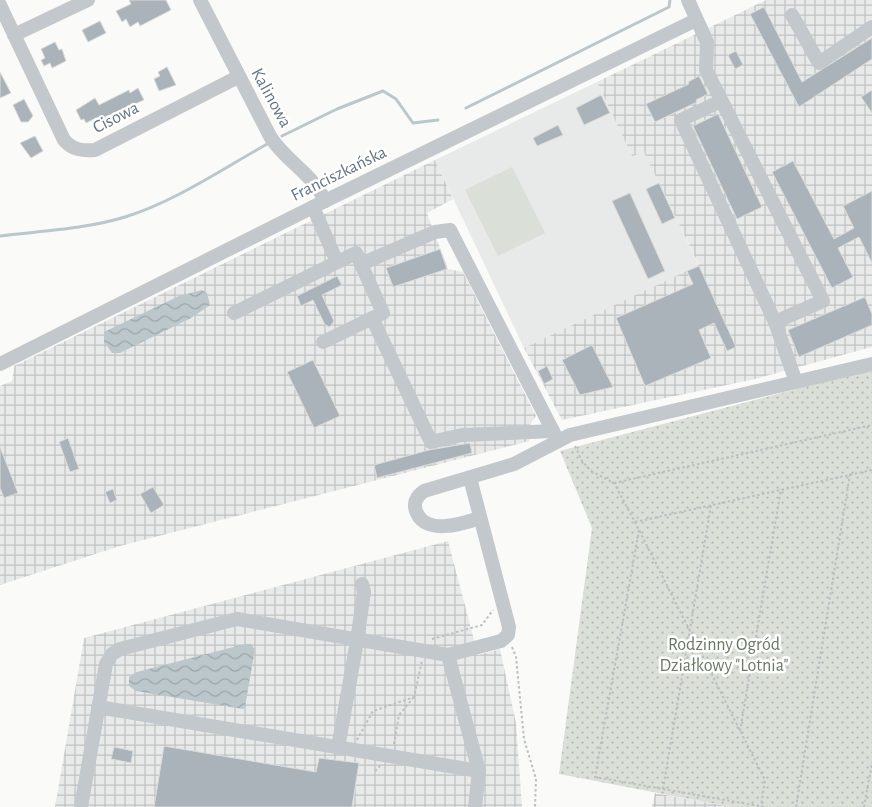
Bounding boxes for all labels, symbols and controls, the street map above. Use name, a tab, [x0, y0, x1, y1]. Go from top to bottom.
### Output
street label: Kalinowa	[247, 65, 295, 131]
street label: Cisowa	[90, 99, 142, 137]
street label: Franciszkańska	[288, 143, 390, 205]
park label: Rodzinny Ogród Działkowy "Lotnia"	[659, 636, 789, 675]

